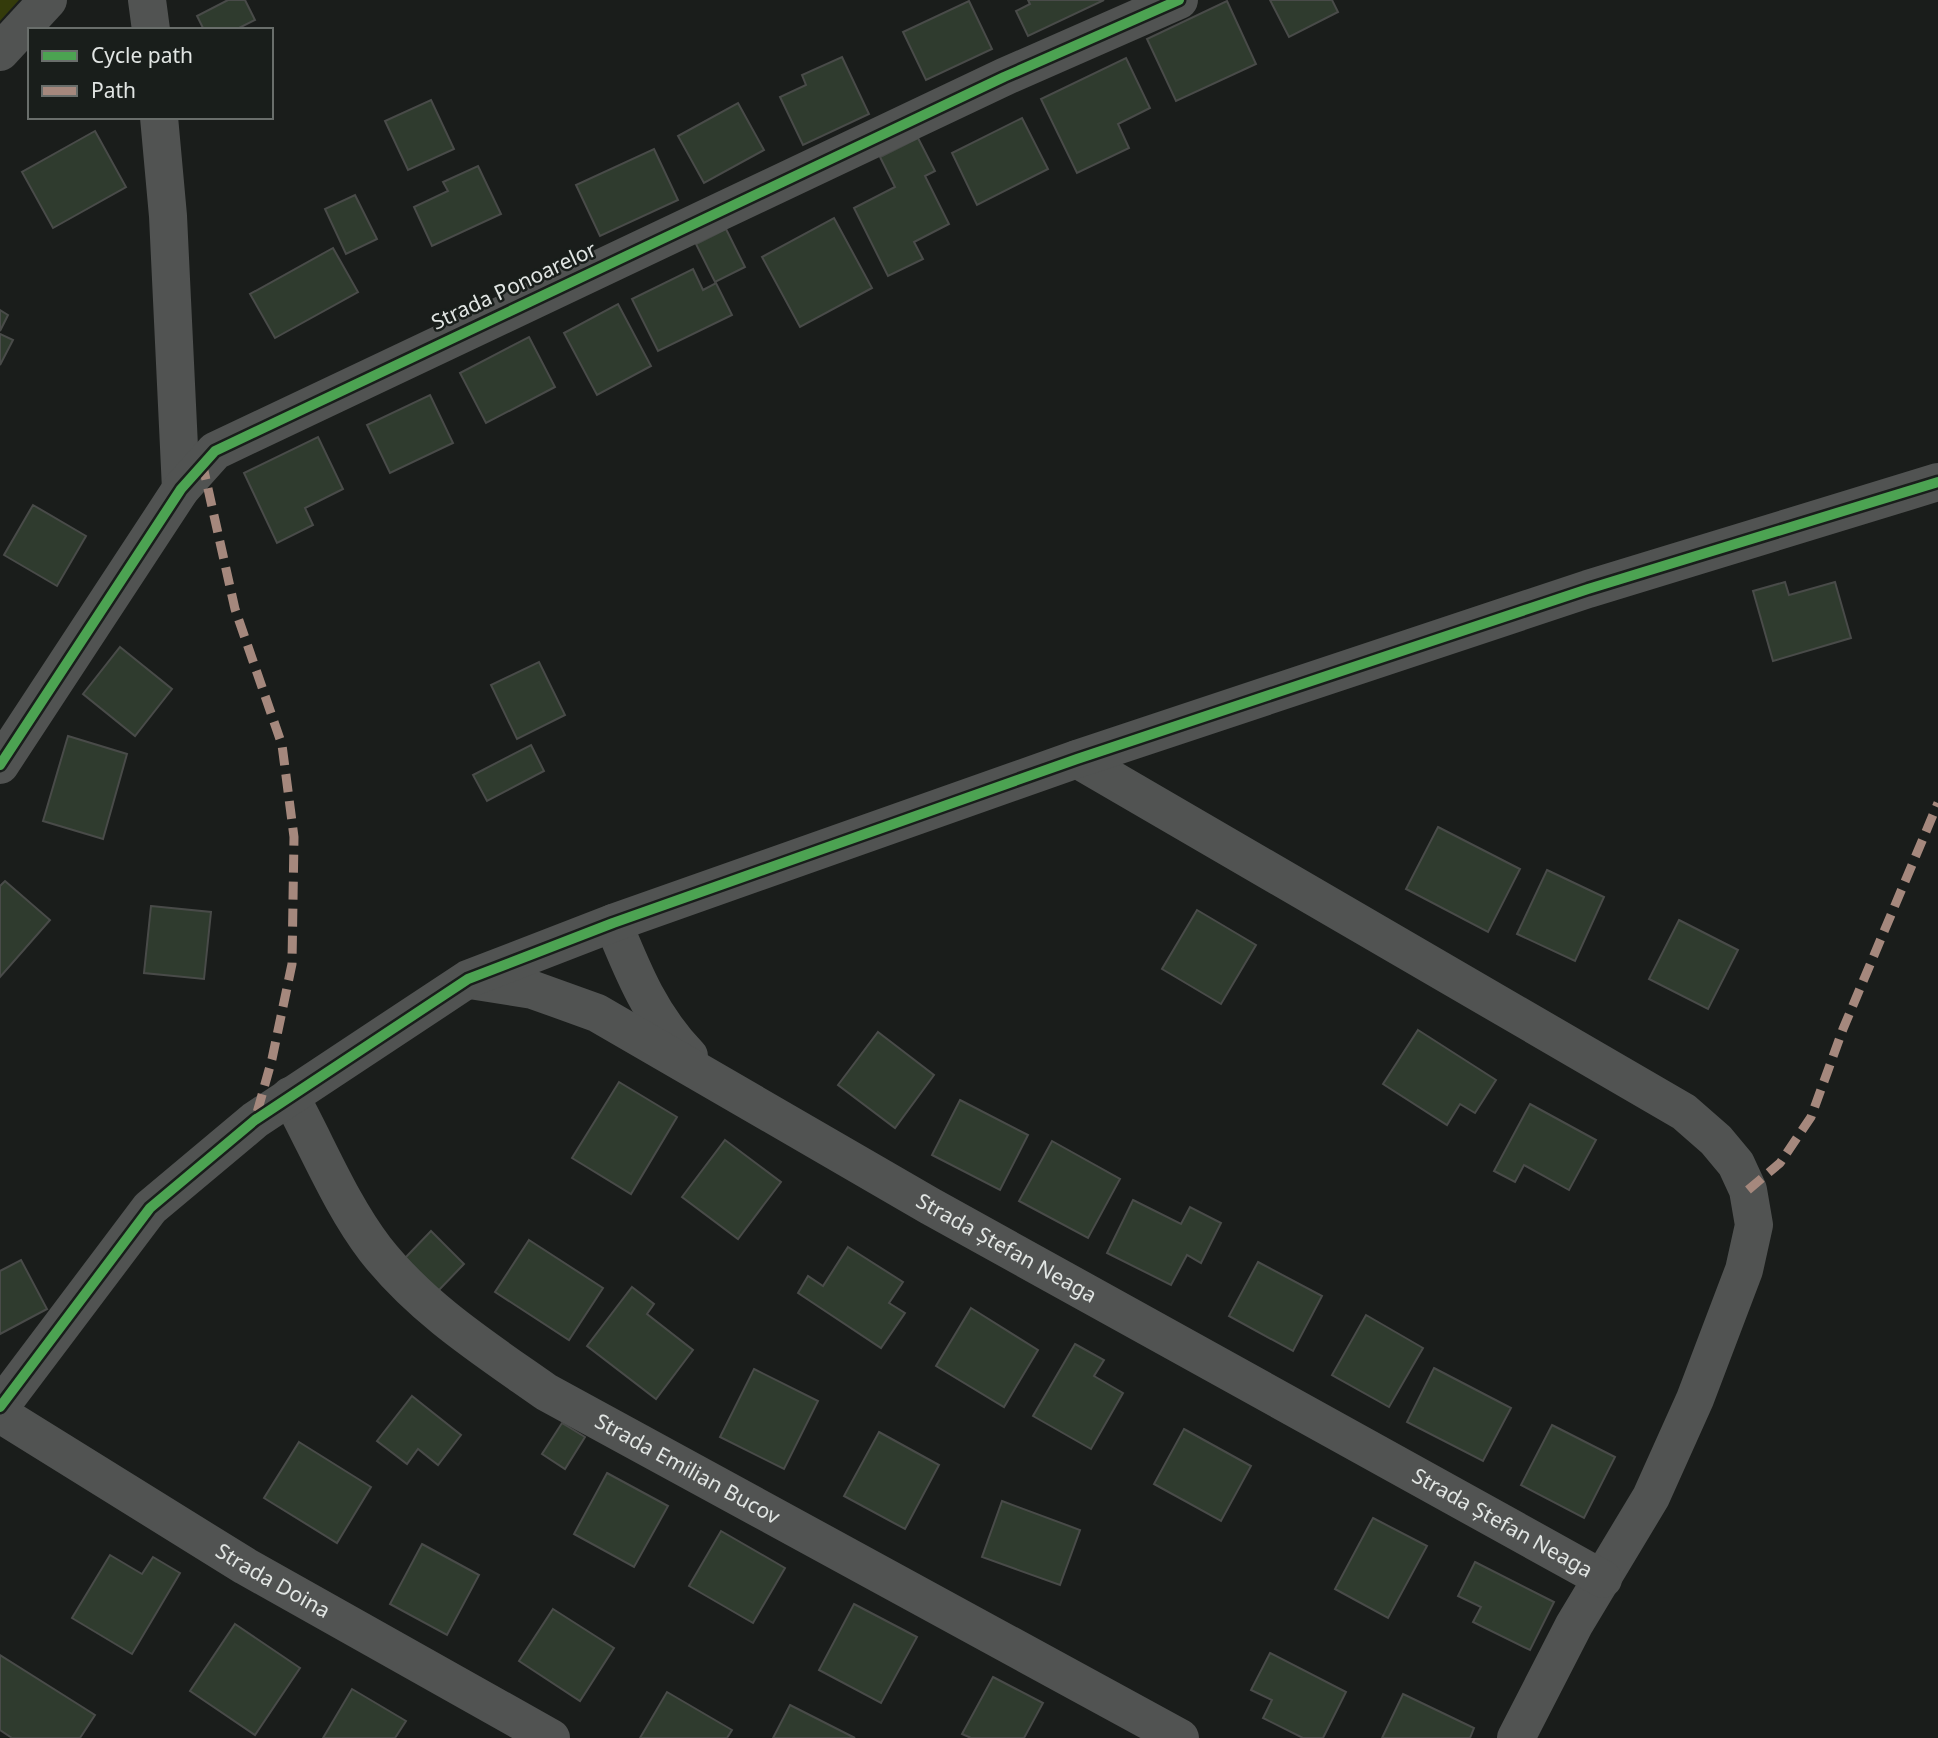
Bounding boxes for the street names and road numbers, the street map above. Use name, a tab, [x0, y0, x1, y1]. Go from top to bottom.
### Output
street label: Strada Ponoarelor	[427, 234, 601, 336]
street label: Strada Ștefan Neaga	[912, 1186, 1102, 1309]
street label: Strada Emilian Bucov	[590, 1406, 786, 1530]
street label: Strada Ștefan Neaga	[1408, 1461, 1598, 1584]
street label: Strada Doina	[211, 1536, 336, 1624]

